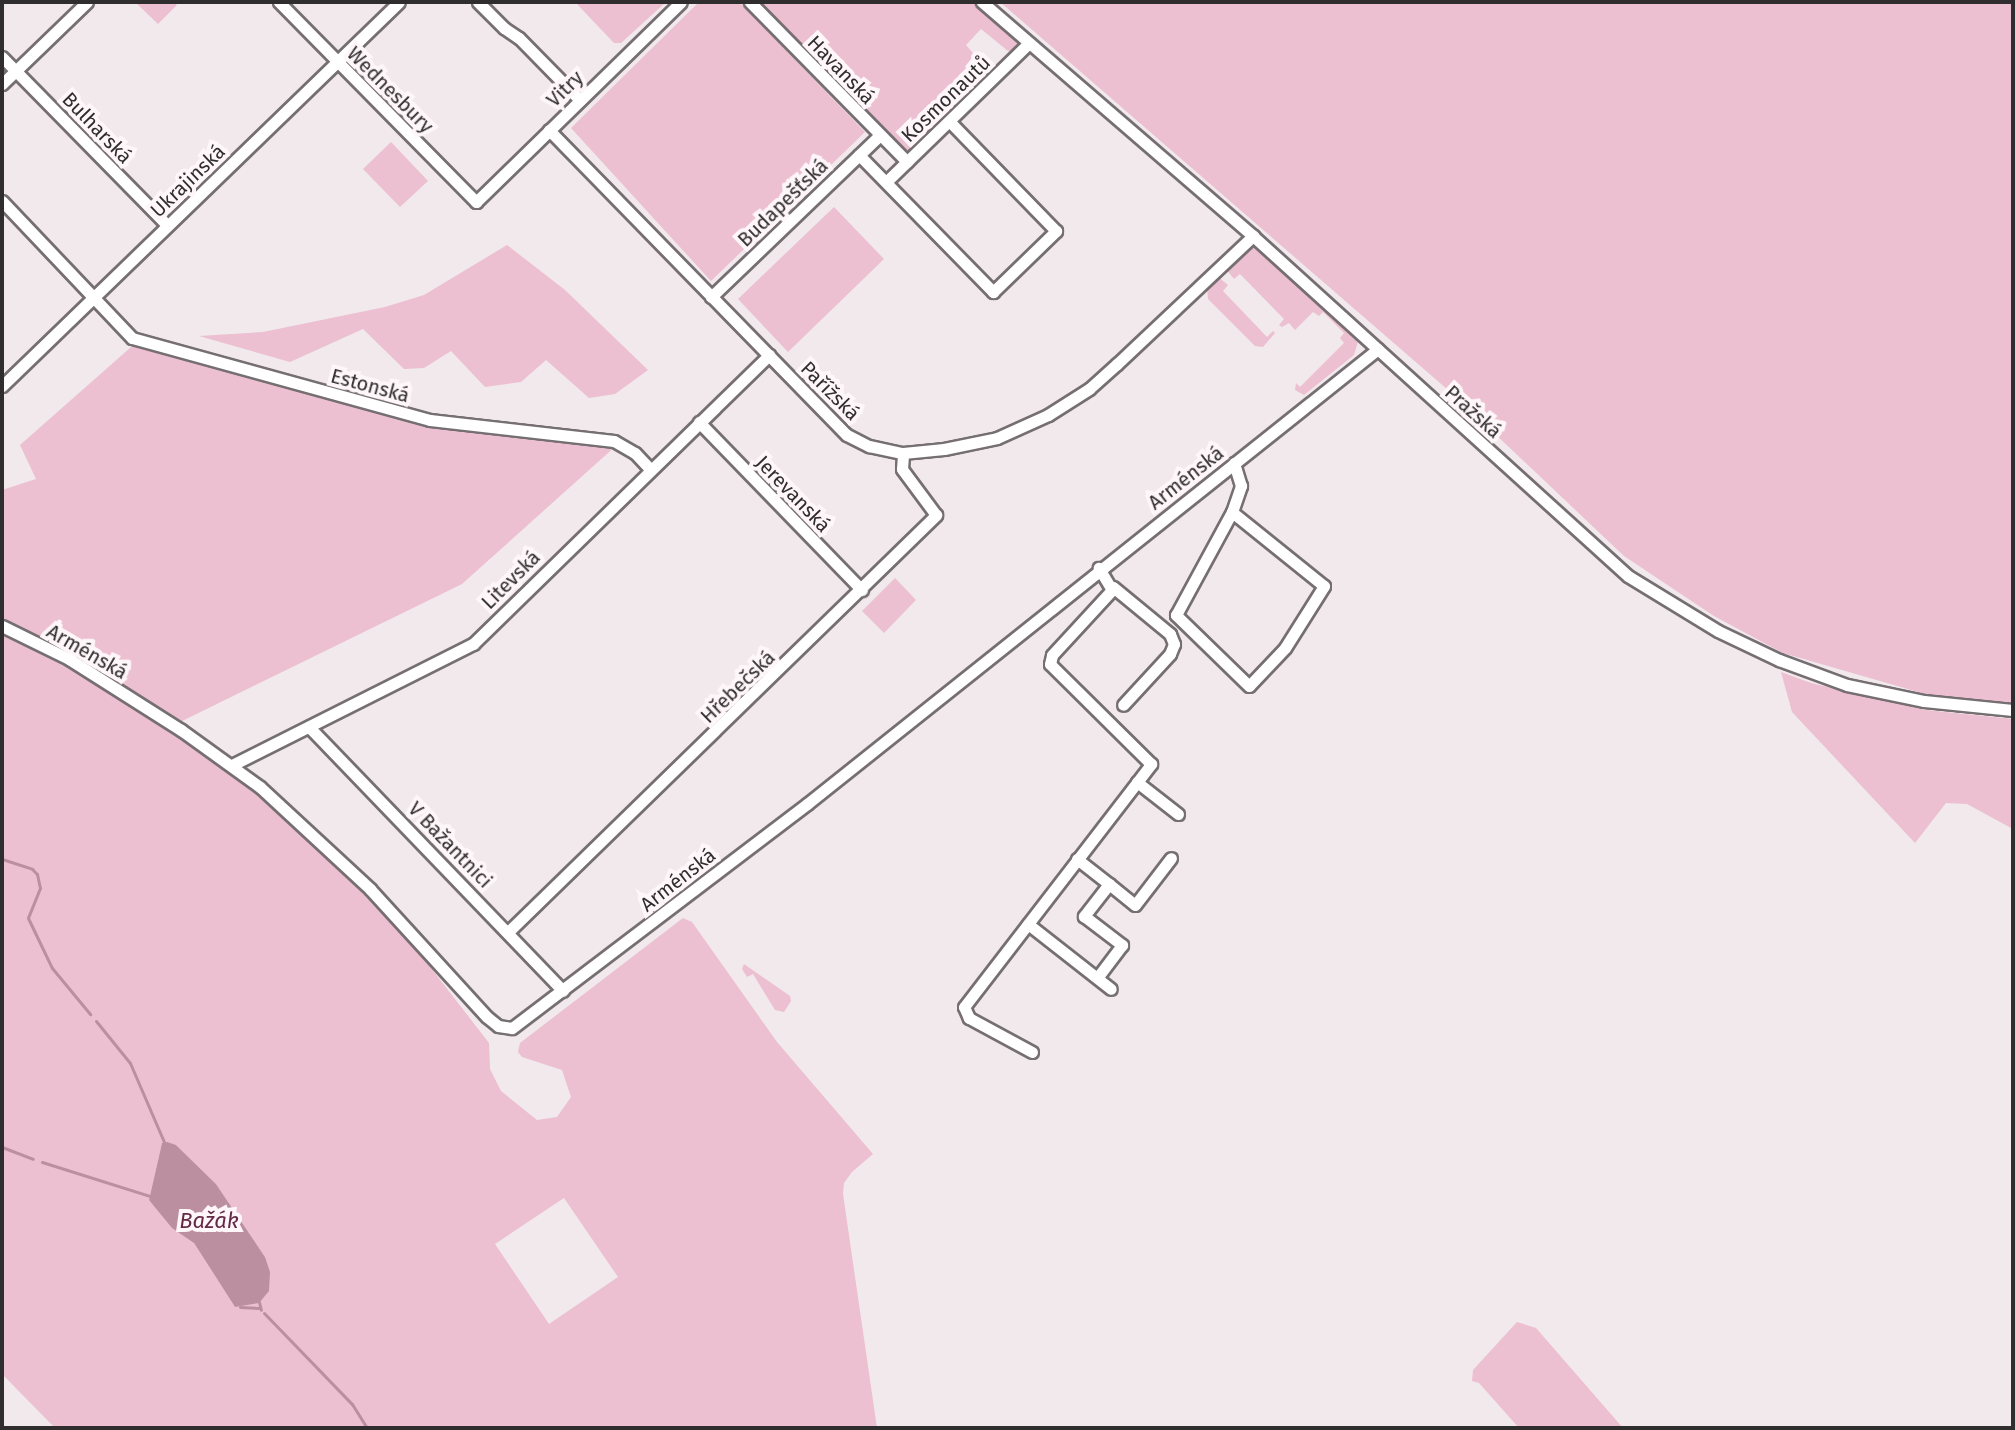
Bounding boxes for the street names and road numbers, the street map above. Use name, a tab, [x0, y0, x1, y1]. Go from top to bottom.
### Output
street label: Havanská	[802, 31, 880, 109]
street label: Wednesbury	[342, 42, 438, 138]
street label: Kosmonautů	[897, 51, 995, 147]
street label: Vitry	[542, 66, 588, 112]
street label: Bulharská	[57, 87, 137, 169]
street label: Ukrajinská	[146, 140, 230, 222]
street label: Budapešťská	[733, 154, 833, 252]
street label: Pařížská	[796, 357, 864, 425]
street label: Estonská	[328, 364, 412, 408]
street label: Pražská	[1440, 380, 1506, 444]
street label: Arménská	[1144, 441, 1228, 515]
street label: Jerevanská	[751, 451, 835, 537]
street label: Litevská	[477, 546, 545, 614]
street label: Arménská	[42, 619, 132, 685]
street label: Hřebečská	[696, 646, 780, 728]
street label: V Bažantnici	[403, 797, 497, 893]
street label: Arménská	[636, 843, 720, 917]

